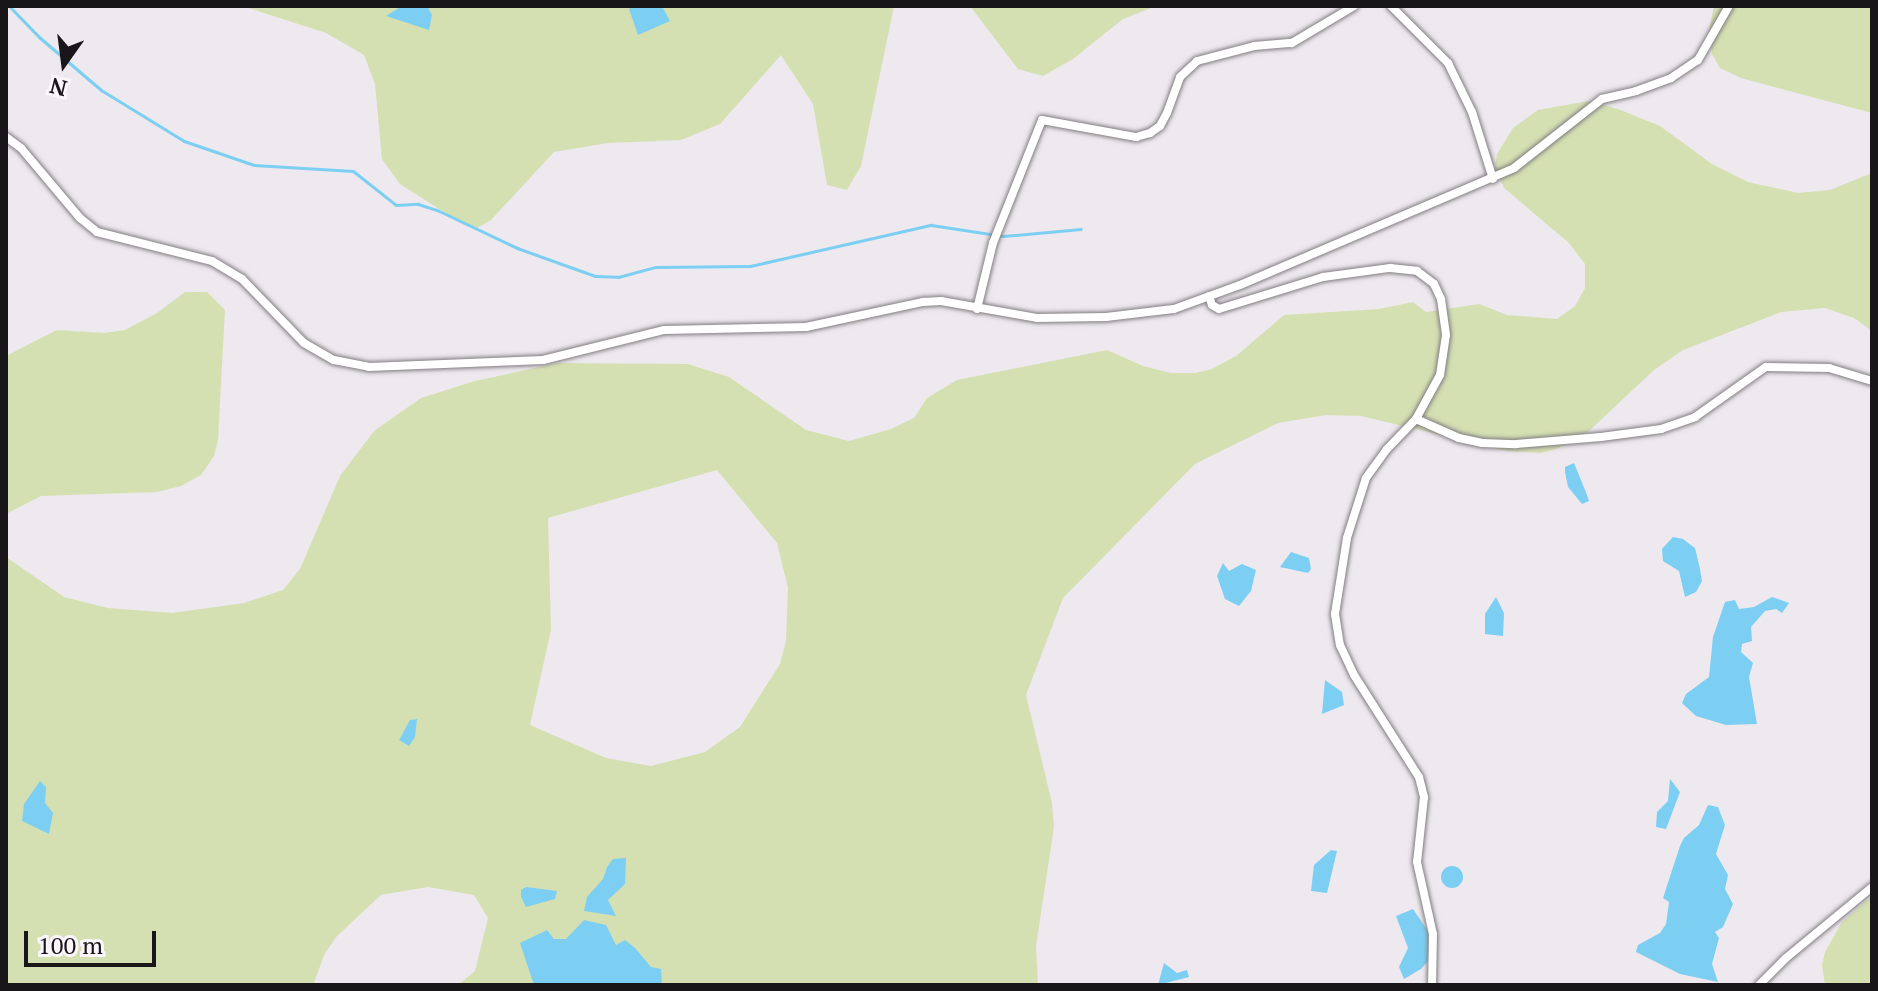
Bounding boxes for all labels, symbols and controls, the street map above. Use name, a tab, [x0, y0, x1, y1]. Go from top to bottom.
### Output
north arrow	[24, 24, 104, 104]
text: N	[46, 72, 70, 104]
scale bar	[28, 915, 160, 965]
text: 100 m	[38, 929, 103, 961]

